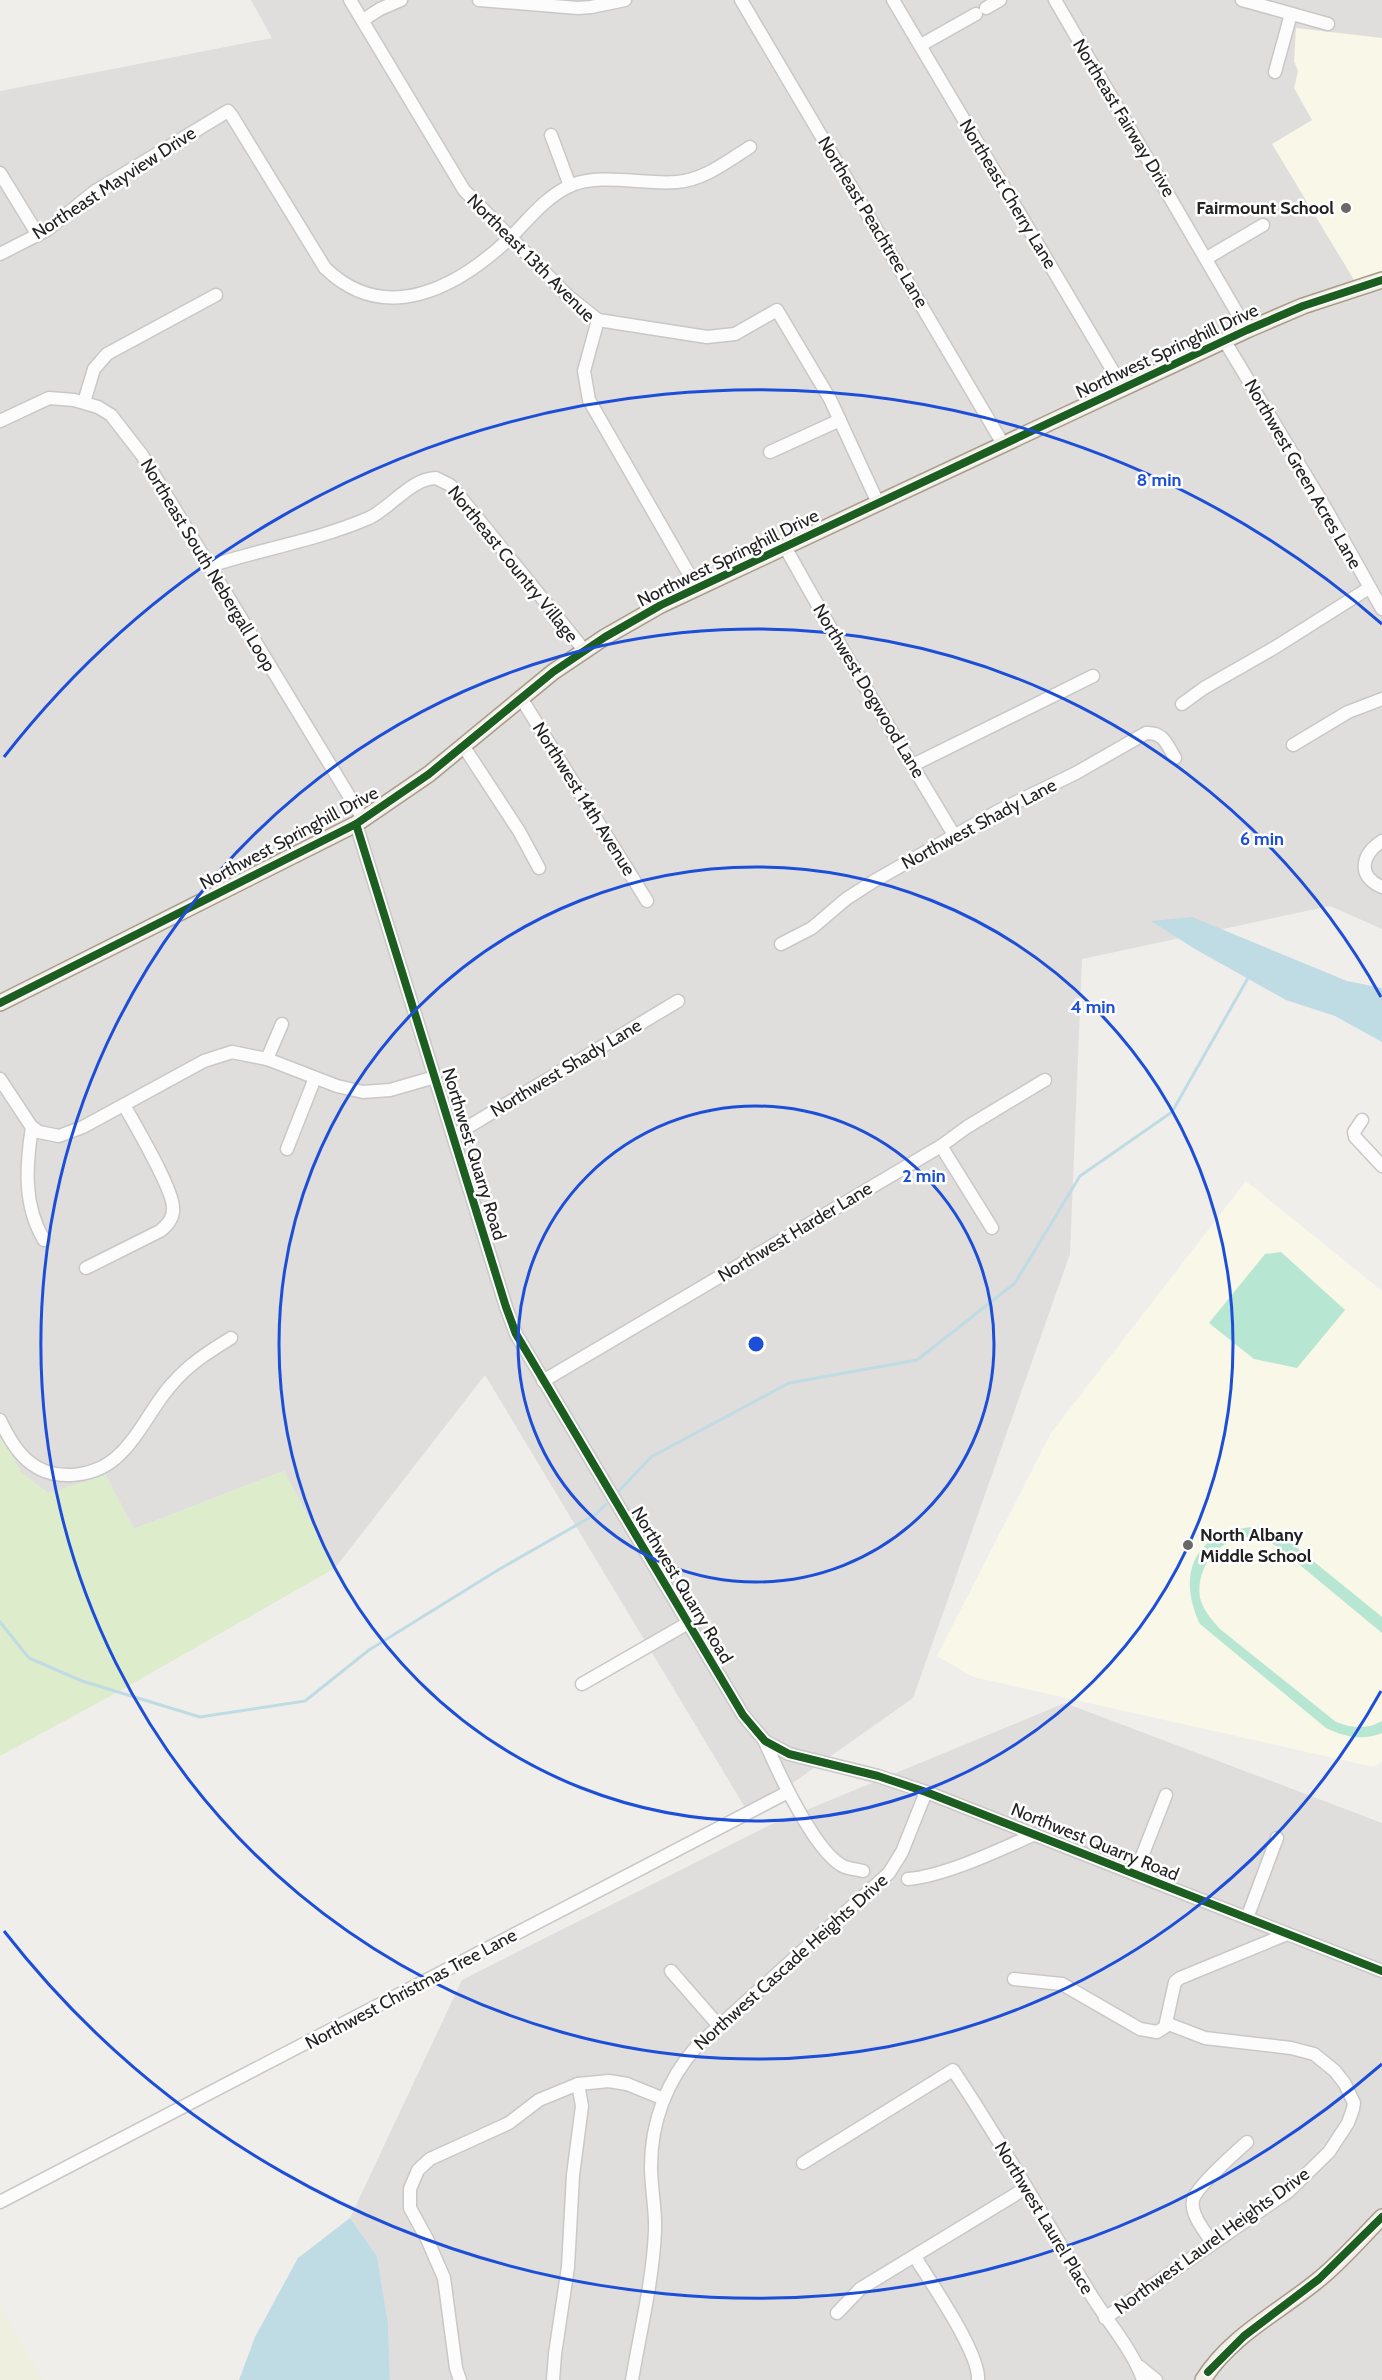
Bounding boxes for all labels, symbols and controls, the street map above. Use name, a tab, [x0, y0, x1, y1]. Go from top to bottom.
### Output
street label: Northeast Fairway Drive	[1068, 35, 1180, 201]
street label: Northeast Cherry Lane	[955, 115, 1061, 273]
street label: Northeast Mayview Drive	[28, 122, 200, 244]
street label: Northeast Peachtree Lane	[813, 132, 933, 312]
street label: Northeast 13th Avenue	[462, 189, 600, 327]
place label: Fairmount School	[1196, 197, 1334, 219]
marker: Fairmount School	[1339, 201, 1353, 215]
street label: Northwest Springhill Drive	[1072, 299, 1262, 403]
street label: Northwest Green Acres Lane	[1240, 375, 1366, 573]
street label: Northeast South Nebergall Loop	[136, 455, 280, 675]
text: 8 min	[1137, 469, 1181, 491]
street label: Northeast Country Village	[443, 481, 583, 647]
street label: Northwest Springhill Drive	[634, 505, 822, 611]
street label: Northwest Dogwood Lane	[808, 600, 930, 782]
street label: Northwest 14th Avenue	[528, 718, 640, 880]
street label: Northwest Shady Lane	[898, 774, 1060, 874]
street label: Northwest Springhill Drive	[196, 782, 382, 894]
text: 6 min	[1240, 828, 1284, 850]
text: 4 min	[1070, 996, 1116, 1018]
street label: Northwest Shady Lane	[486, 1014, 646, 1122]
street label: Northwest Quarry Road	[437, 1065, 511, 1243]
text: 2 min	[902, 1165, 946, 1187]
street label: Northwest Harder Lane	[714, 1177, 876, 1287]
centre of rings	[746, 1334, 766, 1354]
street label: Northwest Quarry Road	[627, 1503, 737, 1667]
place label: North Albany Middle School	[1200, 1524, 1312, 1567]
marker: North Albany Middle School	[1181, 1538, 1195, 1552]
street label: Northwest Quarry Road	[1008, 1798, 1182, 1886]
street label: Northwest Cascade Heights Drive	[690, 1869, 892, 2055]
street label: Northwest Christmas Tree Lane	[302, 1924, 520, 2054]
street label: Northwest Laurel Place	[990, 2138, 1098, 2298]
street label: Northwest Laurel Heights Drive	[1110, 2163, 1314, 2319]

